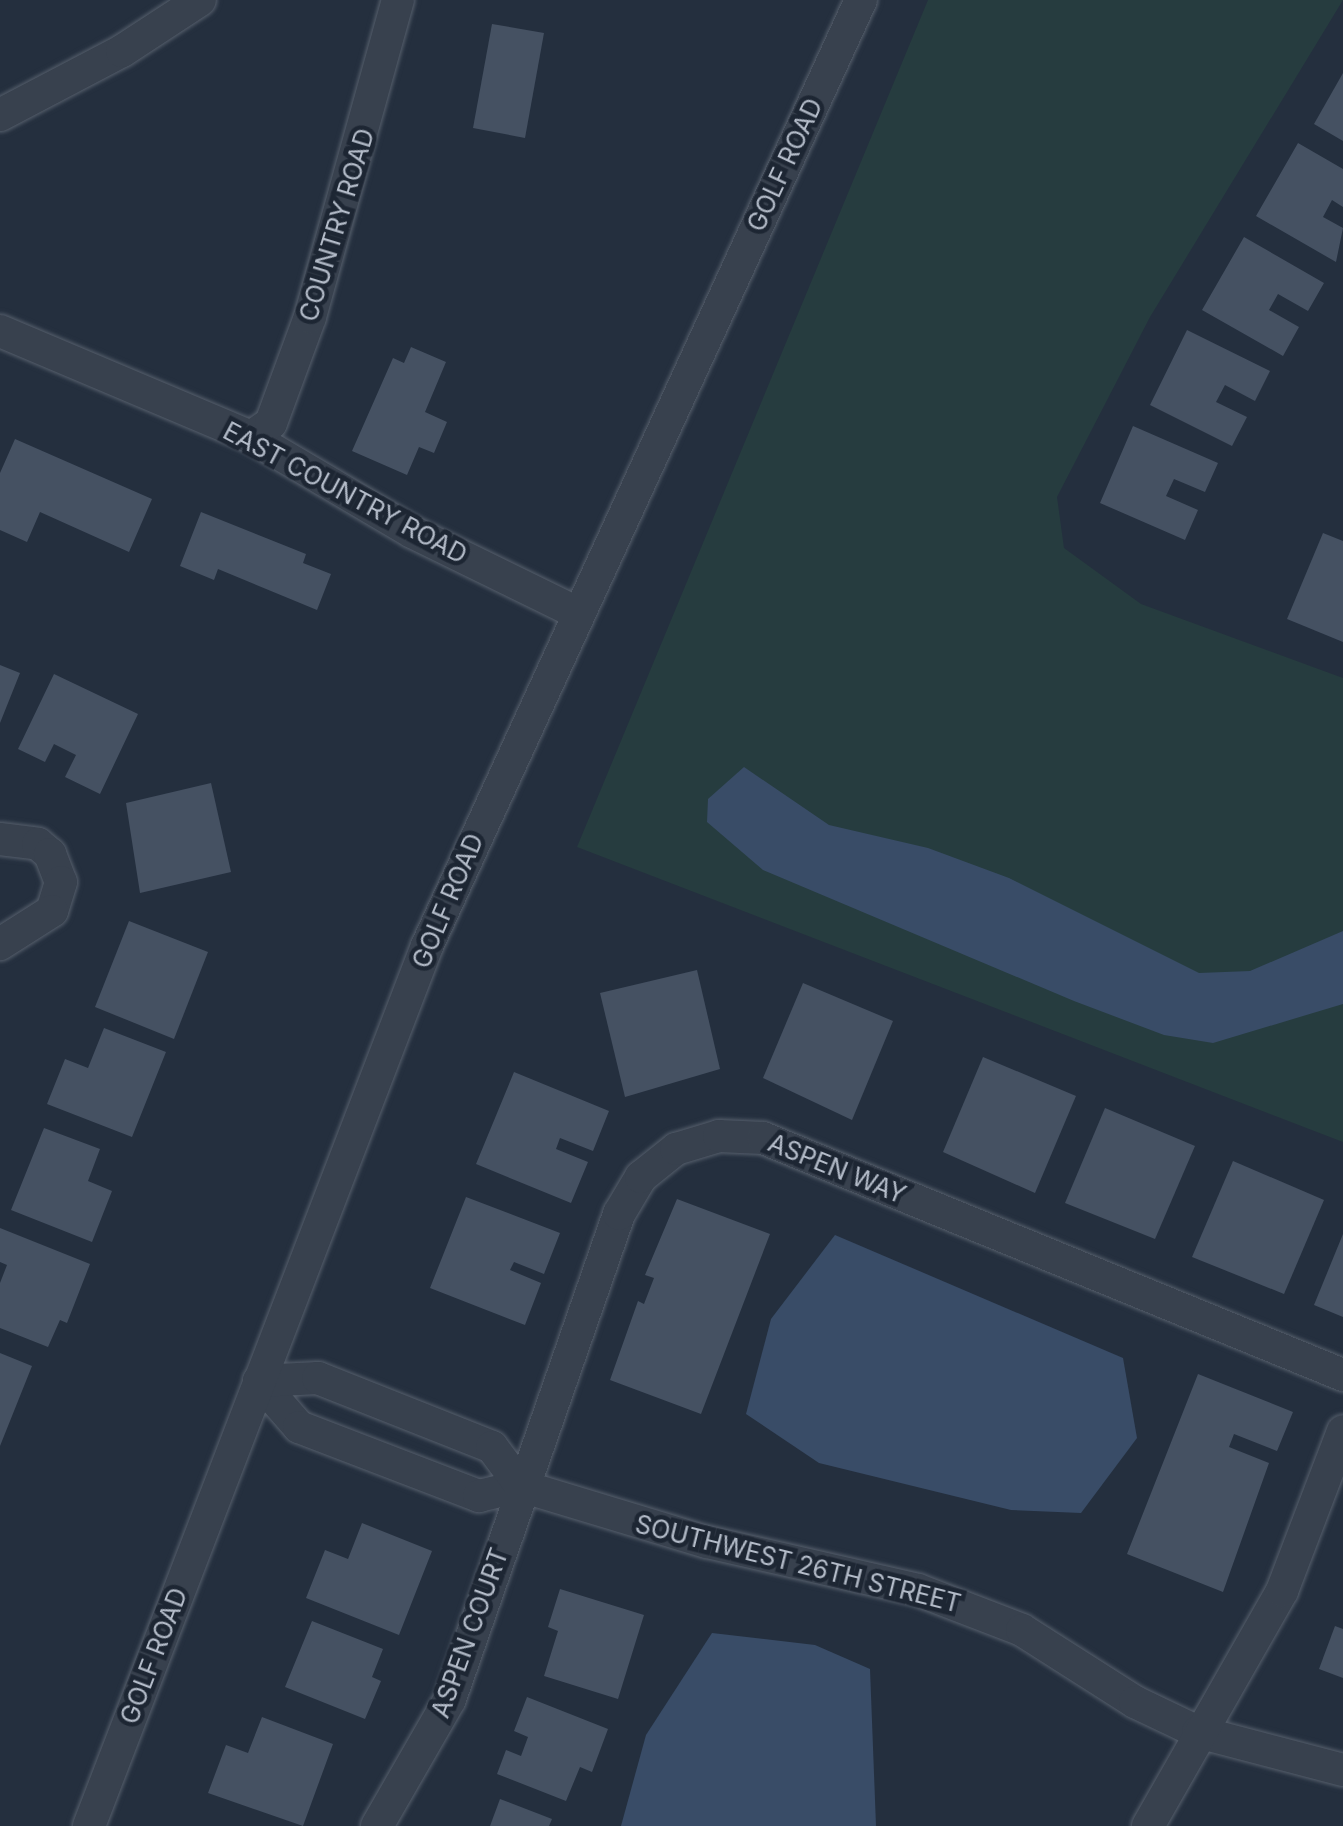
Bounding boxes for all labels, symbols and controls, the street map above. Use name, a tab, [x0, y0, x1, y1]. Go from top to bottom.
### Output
street label: GOLF ROAD	[741, 94, 829, 236]
street label: COUNTRY ROAD	[293, 125, 381, 325]
street label: EAST COUNTRY ROAD	[218, 416, 472, 570]
street label: GOLF ROAD	[406, 829, 490, 973]
street label: ASPEN WAY	[764, 1128, 910, 1210]
street label: SOUTHWEST 26TH STREET	[632, 1509, 964, 1619]
street label: ASPEN COURT	[425, 1544, 515, 1722]
street label: GOLF ROAD	[114, 1584, 194, 1728]

